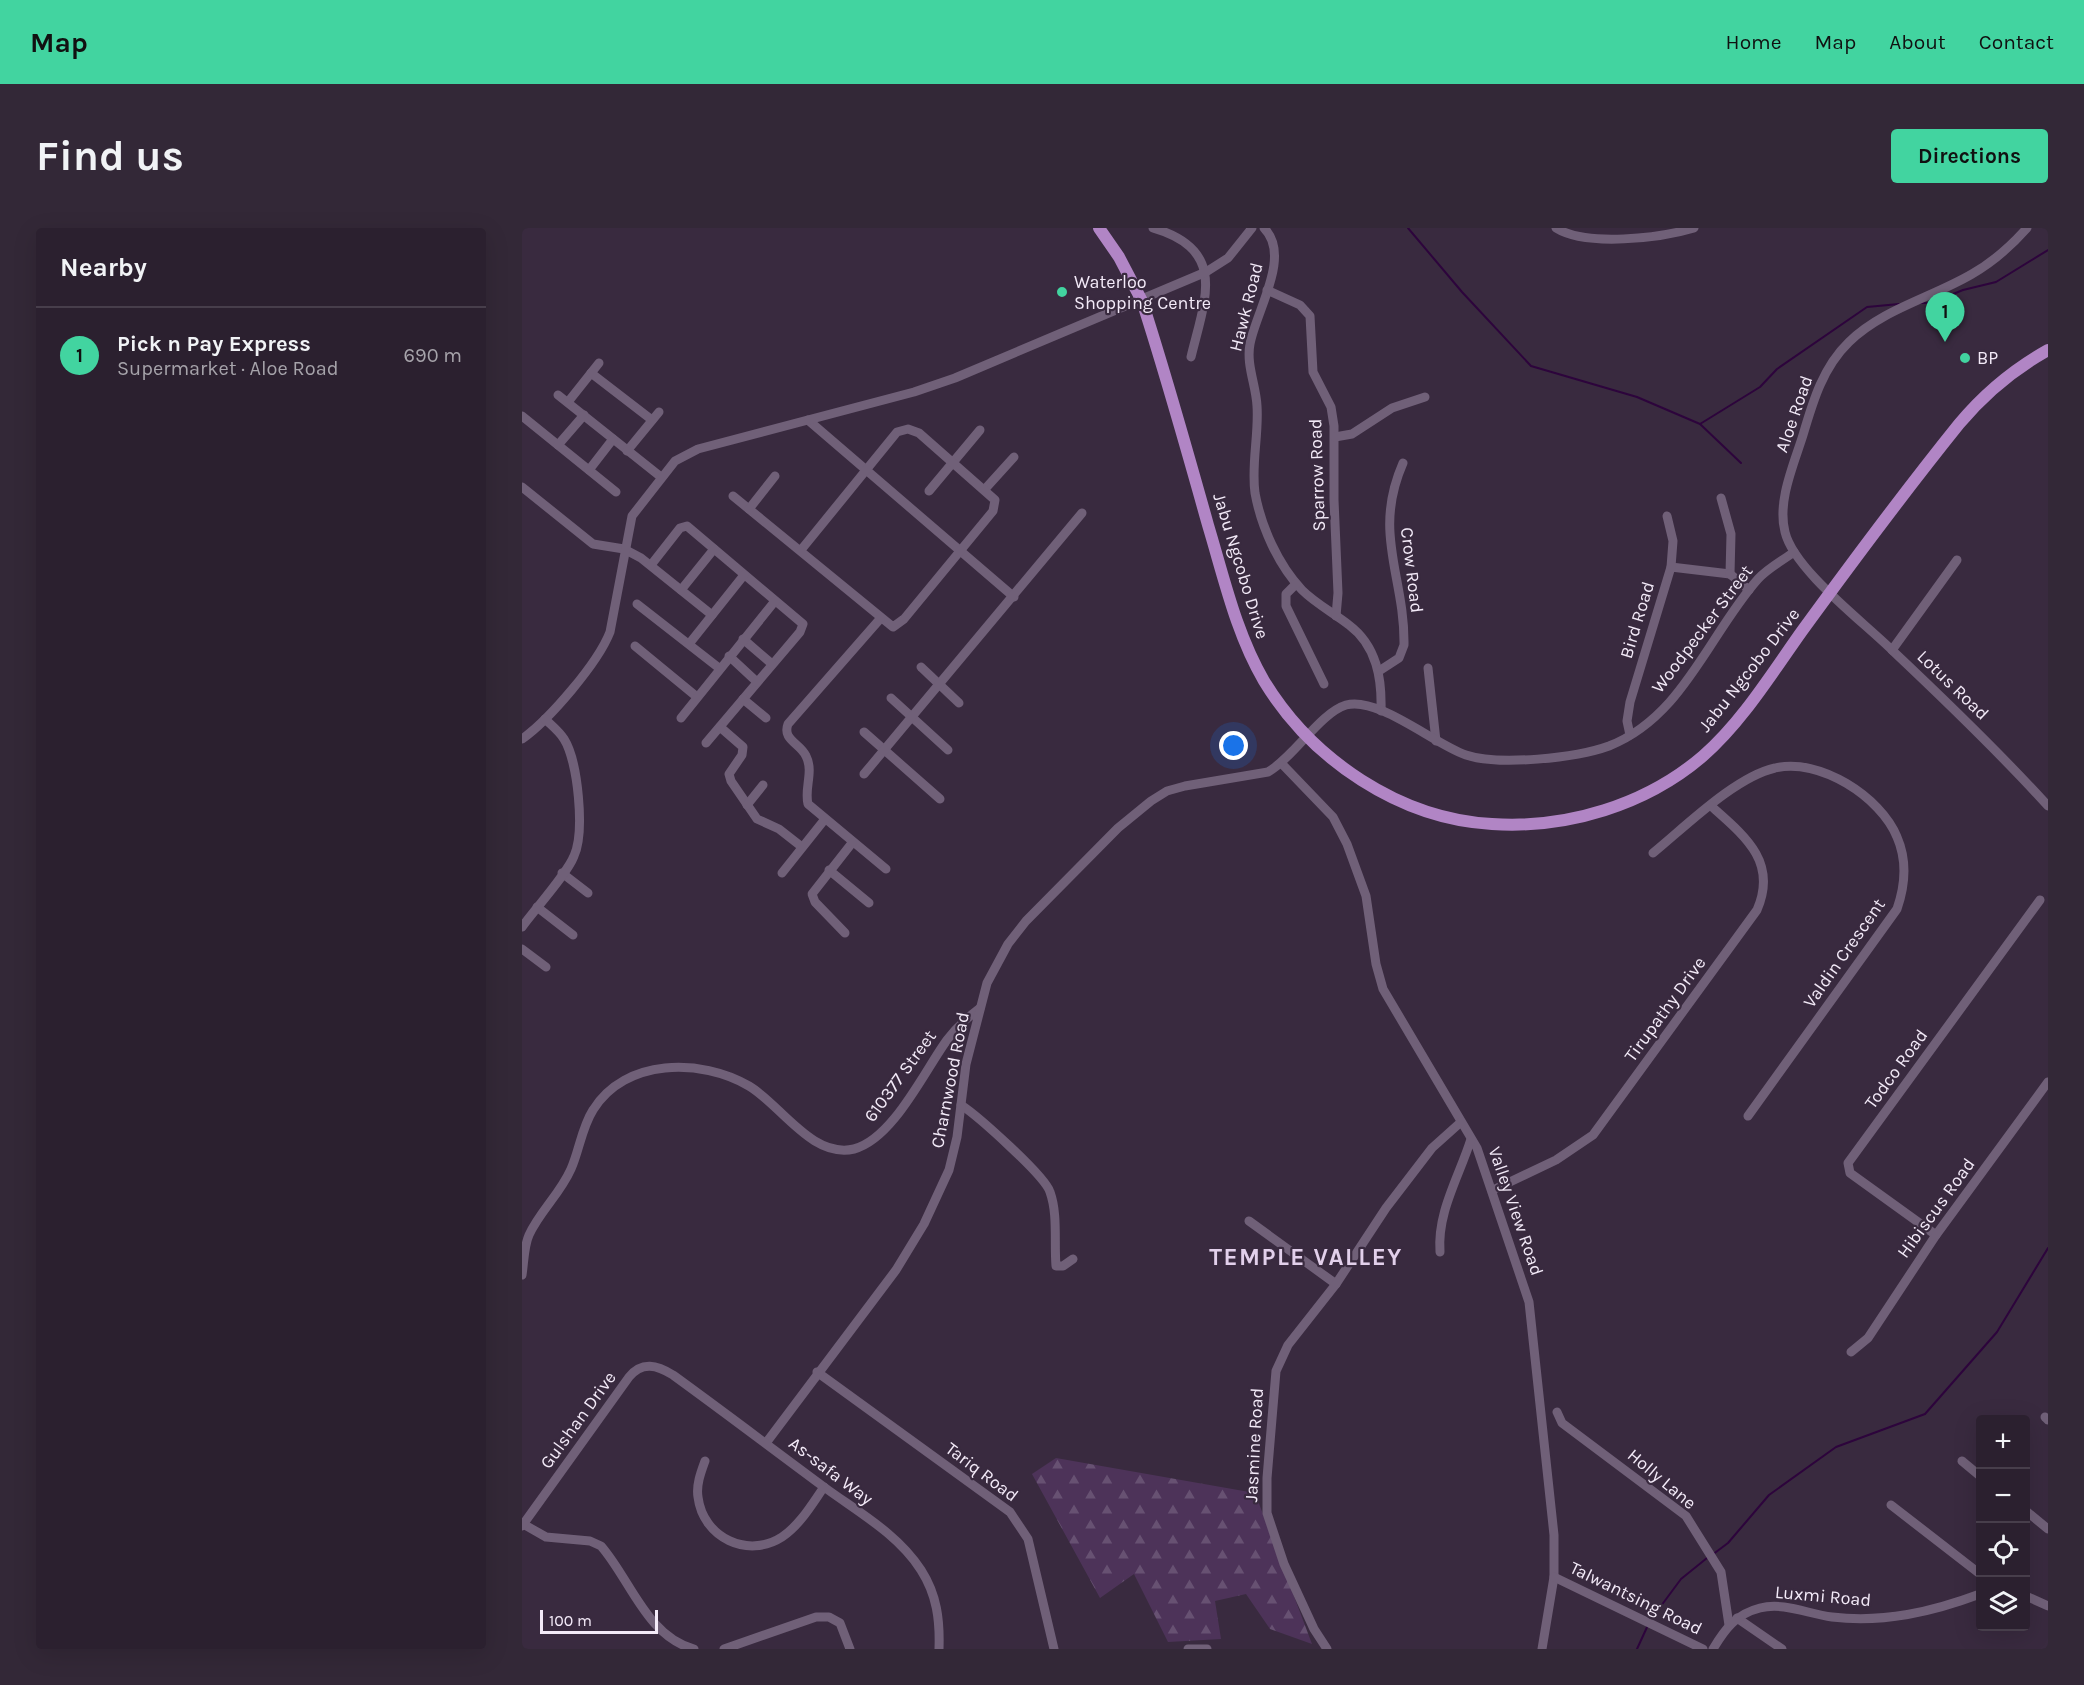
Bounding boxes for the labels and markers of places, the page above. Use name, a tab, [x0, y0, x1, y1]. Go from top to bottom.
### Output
place label: Waterloo Shopping Centre	[1074, 271, 1211, 314]
marker: Waterloo Shopping Centre	[1055, 285, 1069, 299]
pin: 1	[1926, 292, 1964, 342]
place label: BP	[1977, 347, 1998, 369]
marker: BP	[1958, 351, 1972, 365]

